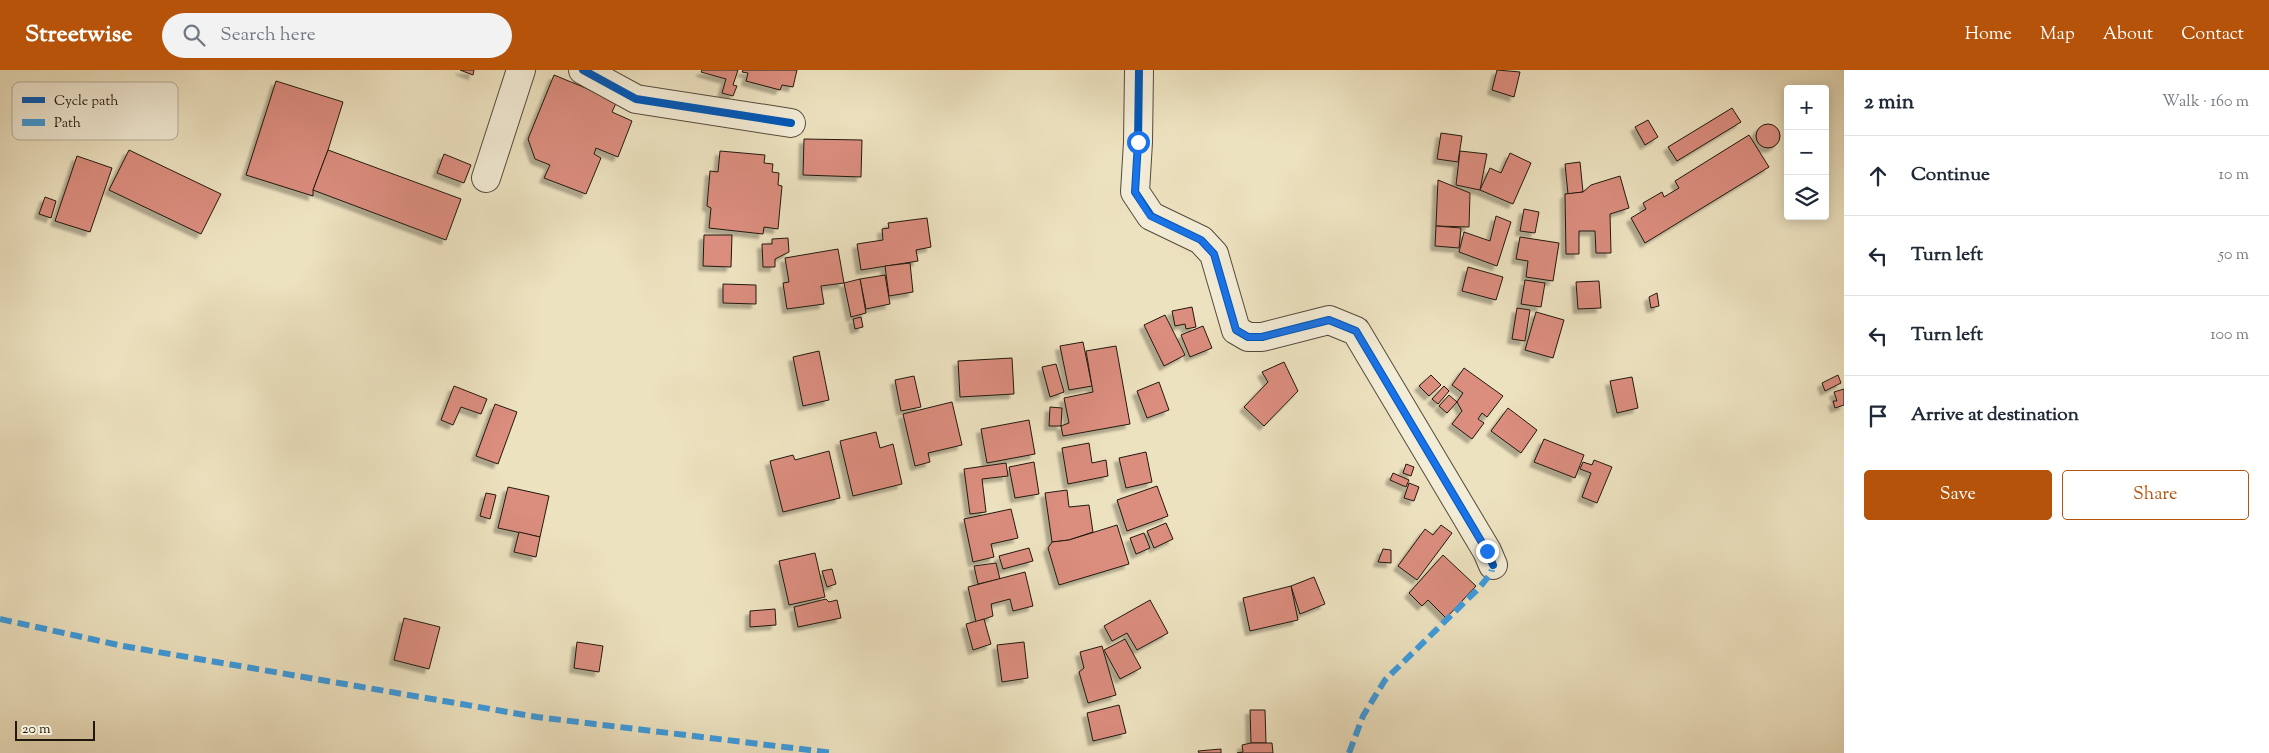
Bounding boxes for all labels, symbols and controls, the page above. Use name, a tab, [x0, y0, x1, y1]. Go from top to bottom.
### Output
search box	[162, 13, 512, 58]
text: Streetwise	[25, 18, 132, 52]
icon: search	[180, 21, 208, 49]
text: Search here	[220, 22, 316, 49]
text: Home	[1965, 22, 2012, 48]
text: Map	[2040, 22, 2075, 48]
text: About	[2103, 22, 2153, 48]
text: Contact	[2181, 22, 2244, 48]
legend	[12, 82, 178, 140]
map controls	[1784, 85, 1829, 220]
button: +	[1784, 85, 1829, 130]
text: 2 min	[1864, 88, 1914, 118]
text: Walk · 160 m	[2162, 91, 2249, 114]
text: Cycle path	[54, 92, 118, 112]
text: Path	[54, 114, 81, 134]
button: −	[1784, 130, 1829, 175]
route start	[1127, 131, 1150, 154]
icon: ahead	[1864, 162, 1892, 190]
text: Continue	[1911, 162, 1990, 189]
text: 10 m	[2219, 164, 2249, 187]
button: layers	[1784, 175, 1829, 220]
icon: left	[1864, 242, 1892, 270]
text: Turn left	[1911, 242, 1983, 269]
text: 50 m	[2218, 244, 2249, 267]
icon: left	[1864, 322, 1892, 350]
text: Turn left	[1911, 322, 1983, 349]
text: 100 m	[2210, 324, 2249, 347]
icon: arrive	[1864, 402, 1892, 430]
text: Arrive at destination	[1911, 402, 2079, 429]
button: Save	[1864, 470, 2052, 520]
button: Share	[2062, 470, 2249, 520]
route end	[1476, 540, 1499, 563]
scale bar	[15, 718, 95, 741]
text: 20 m	[22, 720, 51, 740]

